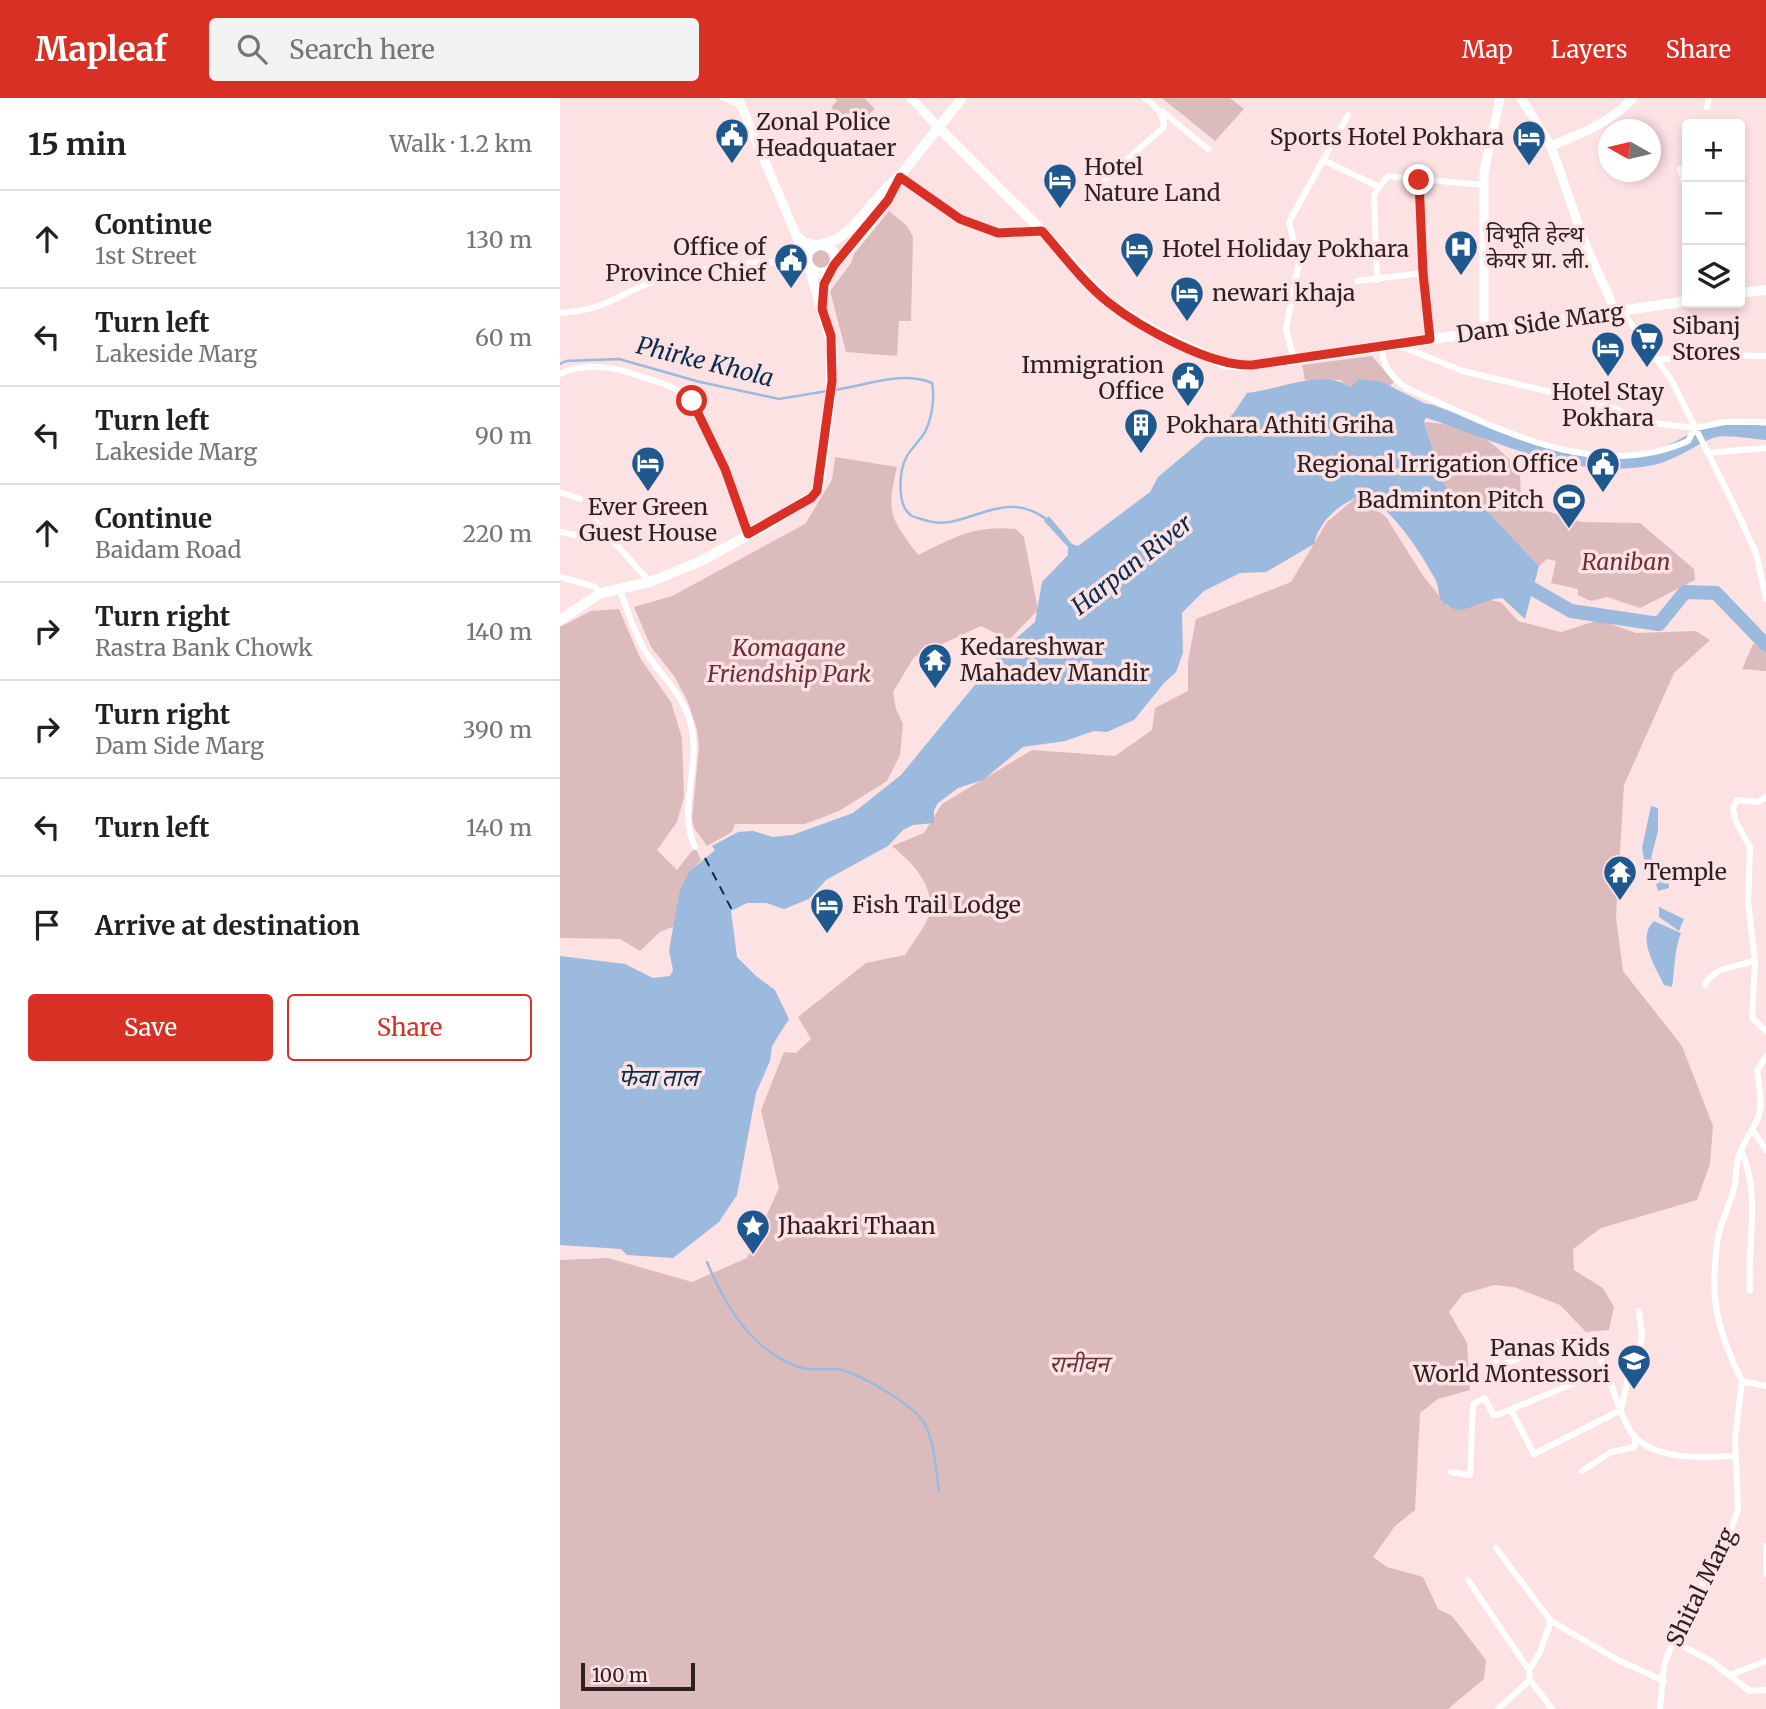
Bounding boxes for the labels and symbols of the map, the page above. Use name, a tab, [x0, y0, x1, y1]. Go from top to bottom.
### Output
place label: Zonal Police Headquataer	[756, 107, 897, 162]
public building icon: Zonal Police Headquataer	[713, 116, 751, 165]
hotel icon: Sports Hotel Pokhara	[1510, 118, 1548, 167]
north arrow	[1598, 119, 1661, 182]
place label: Sports Hotel Pokhara	[1270, 122, 1504, 151]
place label: Hotel Nature Land	[1084, 152, 1221, 207]
hotel icon: Hotel Nature Land	[1041, 161, 1079, 210]
route end	[1403, 164, 1434, 195]
place label: विभूति हेल्थ केयर प्रा. ली.	[1486, 219, 1590, 274]
hospital icon: विभूति हेल्थ केयर प्रा. ली.	[1442, 228, 1480, 277]
hotel icon: Hotel Holiday Pokhara	[1118, 230, 1156, 279]
place label: Office of Province Chief	[605, 232, 767, 287]
place label: Hotel Holiday Pokhara	[1162, 234, 1409, 263]
public building icon: Office of Province Chief	[772, 241, 810, 290]
hotel icon: newari khaja	[1168, 274, 1206, 323]
place label: newari khaja	[1212, 278, 1355, 307]
street label: Dam Side Marg	[1454, 296, 1626, 349]
place label: Sibanj Stores	[1672, 311, 1741, 366]
supermarket icon: Sibanj Stores	[1628, 320, 1666, 369]
hotel icon: Hotel Stay Pokhara	[1589, 329, 1627, 378]
water label: Phirke Khola	[633, 330, 777, 394]
place label: Immigration Office	[1022, 350, 1164, 405]
public building icon: Immigration Office	[1169, 359, 1207, 408]
place label: Hotel Stay Pokhara	[1552, 377, 1665, 432]
route start	[676, 385, 707, 416]
building icon: Pokhara Athiti Griha	[1122, 406, 1160, 455]
place label: Pokhara Athiti Griha	[1166, 410, 1394, 439]
hotel icon: Ever Green Guest House	[629, 444, 667, 493]
public building icon: Regional Irrigation Office	[1584, 445, 1622, 494]
place label: Regional Irrigation Office	[1297, 449, 1578, 478]
sports icon: Badminton Pitch	[1550, 481, 1588, 530]
place label: Badminton Pitch	[1357, 485, 1544, 514]
place label: Ever Green Guest House	[579, 492, 717, 547]
water label: Harpan River	[1064, 507, 1199, 622]
park label: Raniban	[1582, 547, 1670, 576]
place label: Kedareshwar Mahadev Mandir	[960, 632, 1149, 687]
park label: Komagane Friendship Park	[706, 633, 871, 688]
temple icon: Kedareshwar Mahadev Mandir	[916, 641, 954, 690]
temple icon: Temple	[1601, 853, 1639, 902]
place label: Temple	[1644, 857, 1727, 886]
hotel icon: Fish Tail Lodge	[808, 886, 846, 935]
place label: Fish Tail Lodge	[852, 890, 1021, 919]
water label: फेवा ताल	[618, 1062, 702, 1093]
place icon: Jhaakri Thaan	[734, 1207, 772, 1256]
place label: Jhaakri Thaan	[777, 1211, 936, 1240]
place label: Panas Kids World Montessori	[1412, 1333, 1610, 1388]
school or university icon: Panas Kids World Montessori	[1615, 1342, 1653, 1391]
park label: रानीवन	[1049, 1349, 1113, 1378]
street label: Shital Marg	[1659, 1522, 1742, 1651]
scale bar	[581, 1660, 695, 1692]

